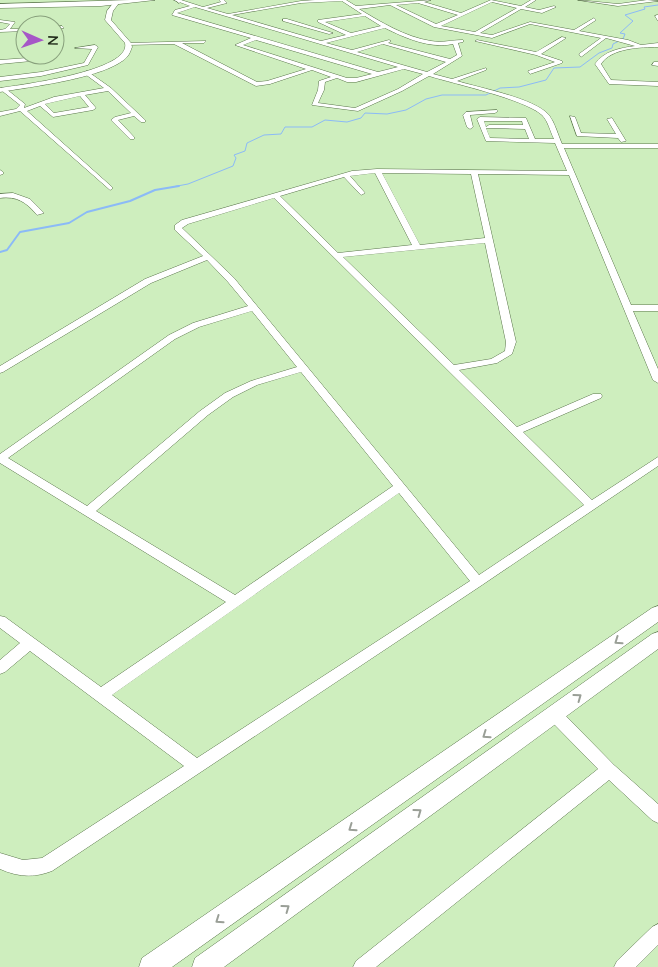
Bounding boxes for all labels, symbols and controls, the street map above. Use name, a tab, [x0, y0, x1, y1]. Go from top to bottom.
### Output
north arrow	[15, 15, 65, 65]
text: N	[44, 35, 62, 46]
one-way arrow	[614, 635, 624, 644]
one-way arrow	[572, 694, 582, 703]
one-way arrow	[482, 729, 491, 738]
one-way arrow	[412, 810, 421, 818]
one-way arrow	[348, 822, 358, 831]
one-way arrow	[281, 905, 290, 914]
one-way arrow	[215, 914, 225, 923]

